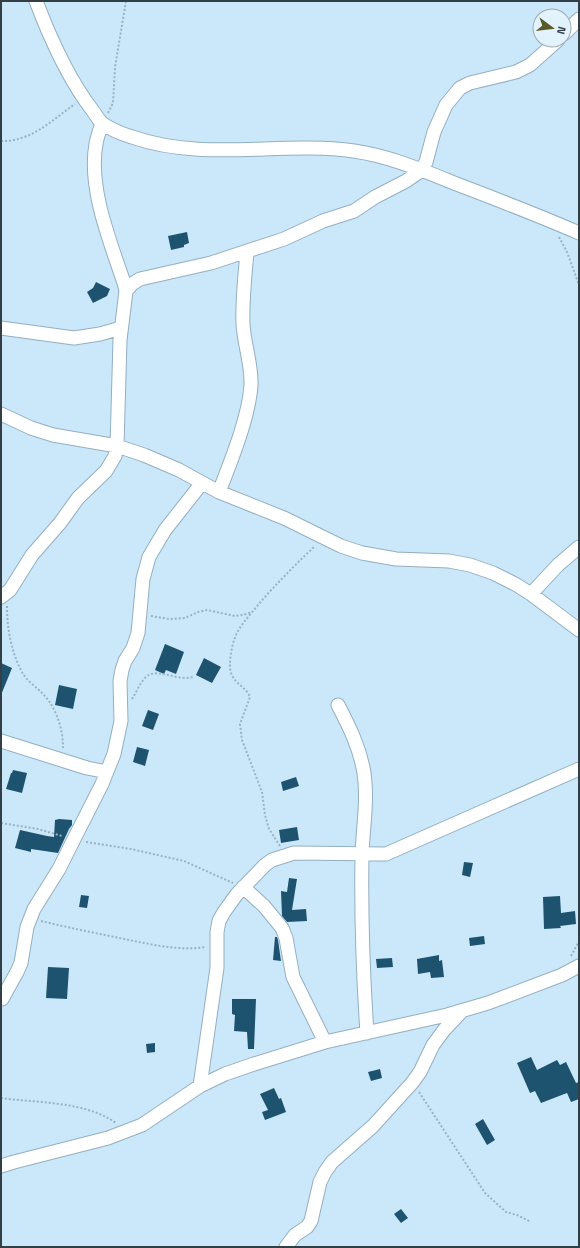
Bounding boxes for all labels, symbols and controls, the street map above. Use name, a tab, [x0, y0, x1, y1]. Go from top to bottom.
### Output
north arrow	[532, 8, 572, 48]
text: N	[553, 25, 570, 36]

